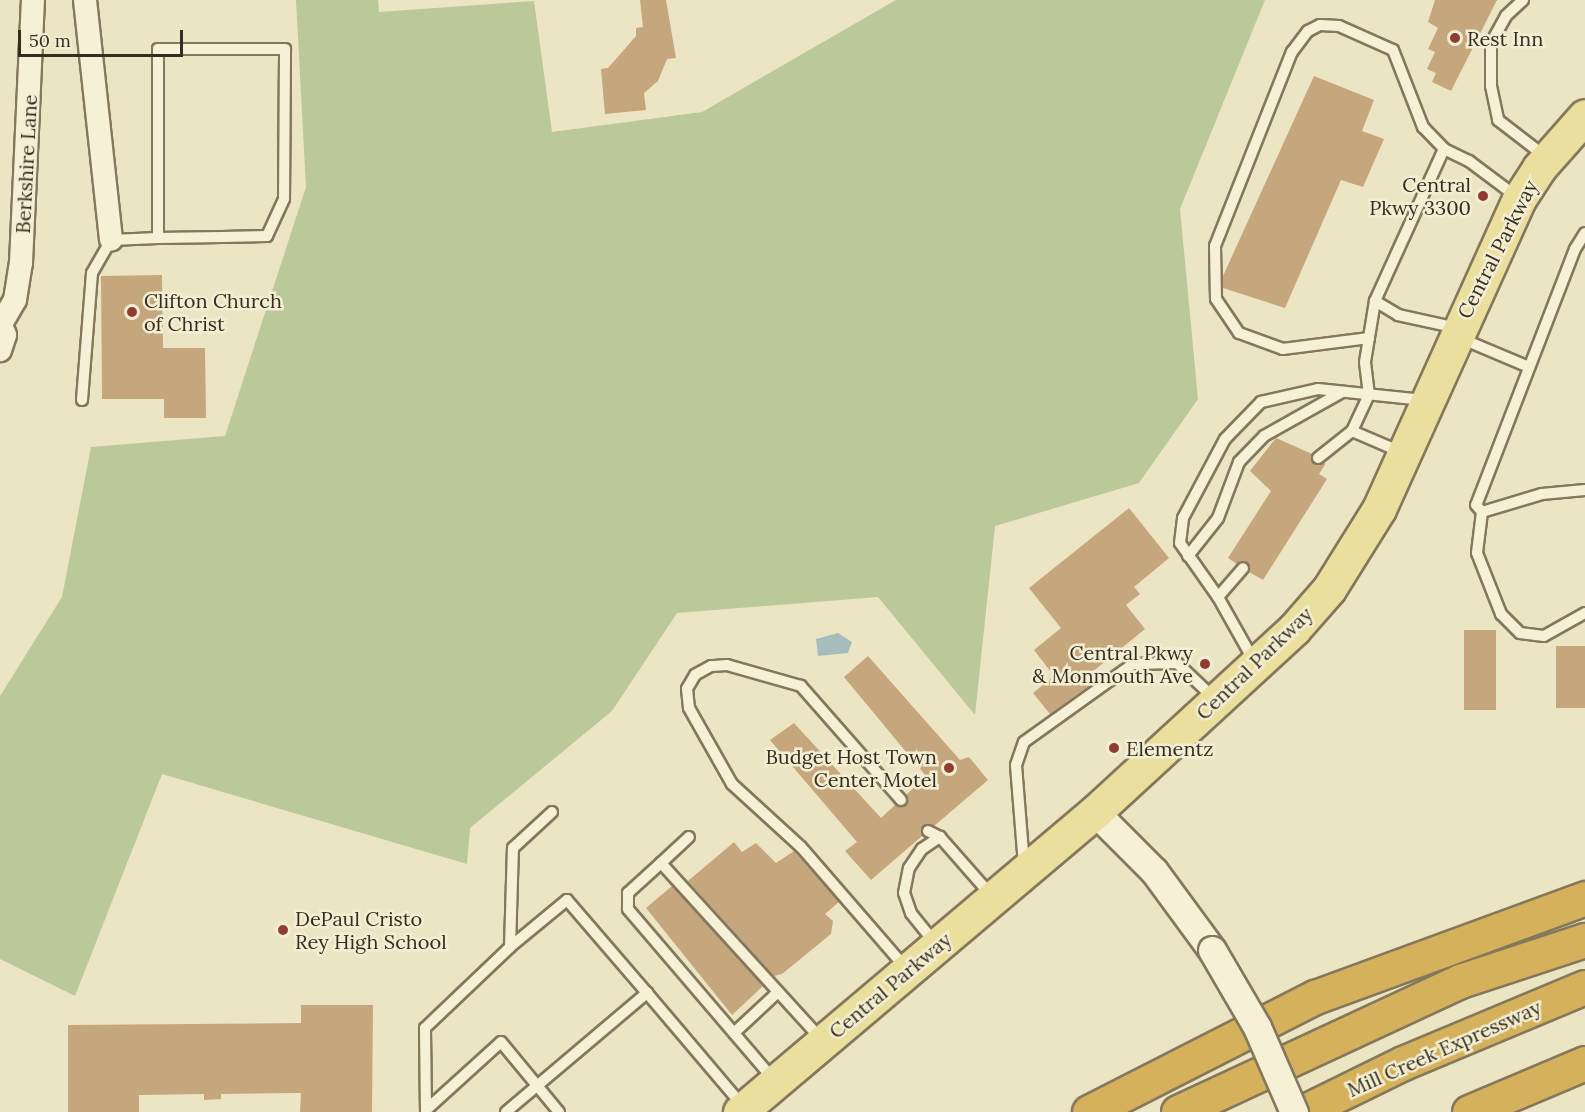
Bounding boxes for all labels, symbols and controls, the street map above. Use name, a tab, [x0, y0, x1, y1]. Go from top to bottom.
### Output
scale bar	[21, 18, 186, 56]
place label: Rest Inn	[1467, 26, 1543, 50]
text: 50 m	[29, 29, 71, 52]
marker: Rest Inn	[1448, 31, 1462, 45]
street label: Berkshire Lane	[10, 94, 42, 234]
place label: Central Pkwy 3300	[1369, 172, 1471, 219]
street label: Central Parkway	[1452, 176, 1542, 322]
marker: Central Pkwy 3300	[1476, 189, 1490, 203]
place label: Clifton Church of Christ	[144, 288, 282, 335]
marker: Clifton Church of Christ	[125, 305, 139, 319]
street label: Central Parkway	[1191, 602, 1317, 724]
place label: Central Pkwy & Monmouth Ave	[1032, 640, 1193, 687]
marker: Central Pkwy & Monmouth Ave	[1198, 657, 1212, 671]
place label: Elementz	[1126, 736, 1213, 760]
marker: Elementz	[1107, 741, 1121, 755]
place label: Budget Host Town Center Motel	[766, 744, 937, 791]
marker: Budget Host Town Center Motel	[942, 761, 956, 775]
place label: DePaul Cristo Rey High School	[295, 906, 447, 953]
marker: DePaul Cristo Rey High School	[276, 923, 290, 937]
street label: Central Parkway	[824, 927, 956, 1043]
street label: Mill Creek Expressway	[1343, 994, 1545, 1102]

